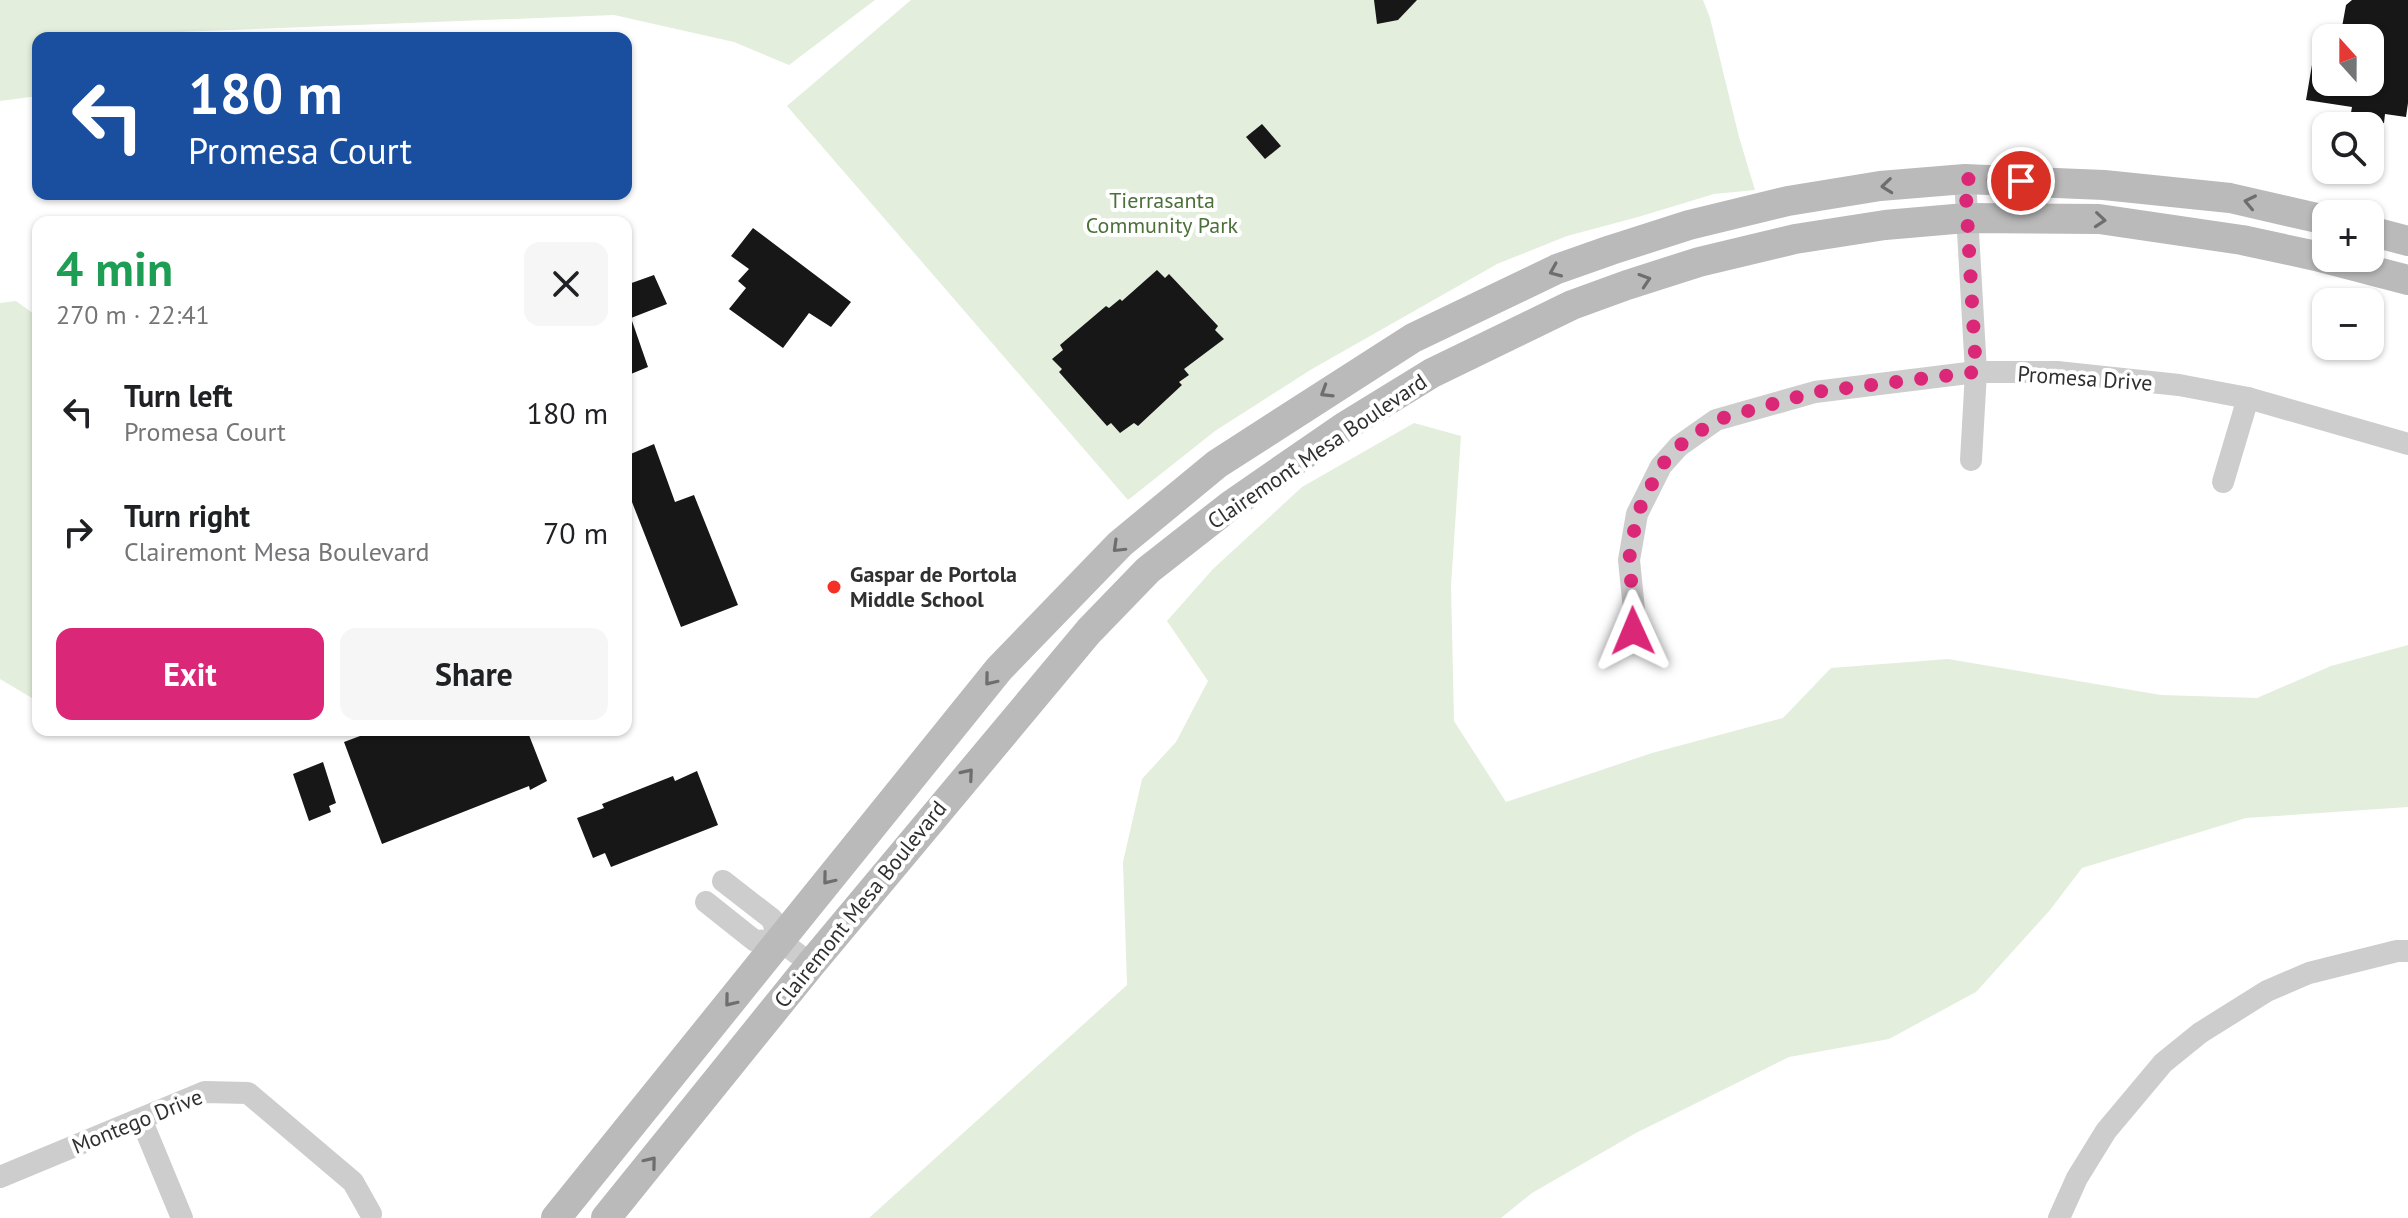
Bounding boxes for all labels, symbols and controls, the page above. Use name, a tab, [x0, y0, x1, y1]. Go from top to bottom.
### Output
north arrow	[2312, 24, 2384, 96]
map controls	[2312, 24, 2384, 360]
text: 180 m	[188, 57, 343, 129]
icon: left	[56, 64, 160, 168]
button: search	[2312, 112, 2384, 184]
text: Promesa Court	[188, 127, 412, 174]
pin	[1987, 147, 2055, 215]
icon: arrive	[1999, 159, 2043, 203]
one-way arrow	[1880, 178, 1893, 195]
park label: Tierrasanta Community Park	[1086, 186, 1239, 239]
one-way arrow	[2244, 194, 2257, 211]
button: +	[2312, 200, 2384, 272]
one-way arrow	[2094, 211, 2107, 228]
text: 4 min	[56, 237, 173, 299]
button: close	[524, 242, 608, 326]
one-way arrow	[1549, 261, 1563, 277]
one-way arrow	[1638, 273, 1652, 289]
button: −	[2312, 288, 2384, 360]
text: 270 m · 22:41	[56, 298, 210, 331]
street label: Promesa Drive	[2017, 359, 2153, 397]
street label: Clairemont Mesa Boulevard	[1202, 367, 1432, 535]
text: Turn left	[124, 376, 232, 415]
one-way arrow	[1320, 383, 1334, 398]
icon: left	[56, 390, 100, 434]
text: 180 m	[527, 393, 608, 432]
text: Promesa Court	[124, 415, 286, 448]
text: Turn right	[124, 496, 250, 535]
icon: right	[56, 510, 100, 554]
text: 70 m	[543, 513, 608, 552]
text: Clairemont Mesa Boulevard	[124, 535, 430, 568]
one-way arrow	[1112, 538, 1127, 552]
place label: Gaspar de Portola Middle School	[850, 560, 1017, 613]
marker: Gaspar de Portola Middle School	[825, 578, 843, 596]
position arrow	[1591, 589, 1675, 673]
button: Exit	[56, 628, 324, 720]
button: Share	[340, 628, 608, 720]
one-way arrow	[985, 671, 1000, 685]
one-way arrow	[958, 769, 973, 783]
street label: Clairemont Mesa Boulevard	[768, 795, 952, 1013]
one-way arrow	[823, 870, 838, 884]
one-way arrow	[726, 992, 740, 1007]
street label: Montego Drive	[68, 1082, 206, 1160]
one-way arrow	[641, 1157, 656, 1171]

